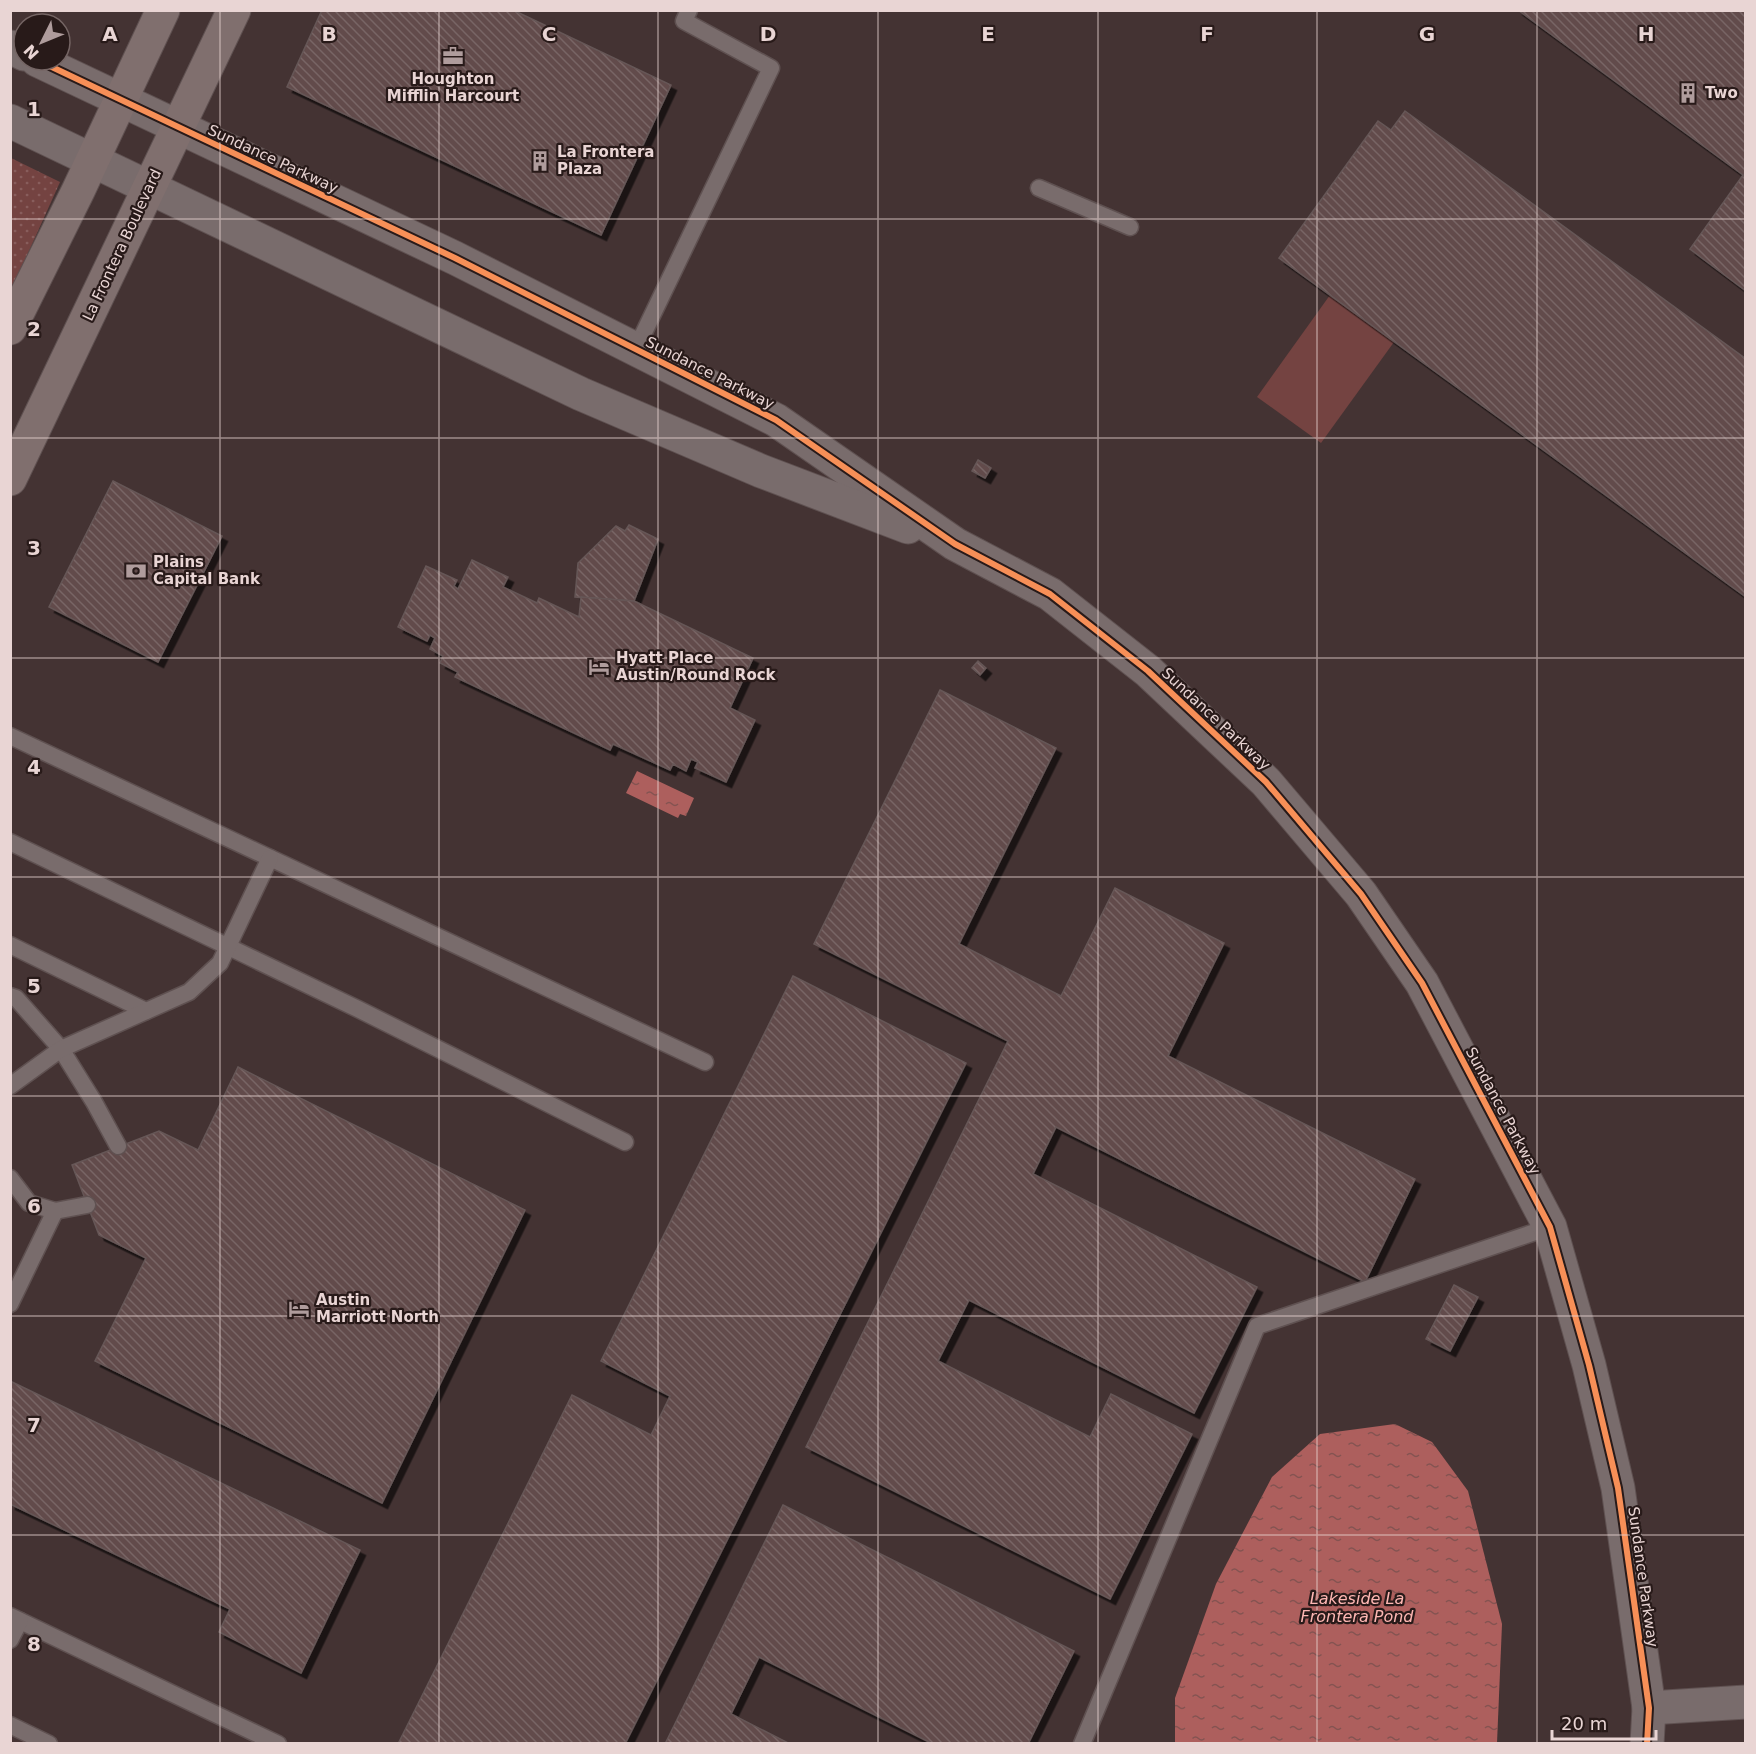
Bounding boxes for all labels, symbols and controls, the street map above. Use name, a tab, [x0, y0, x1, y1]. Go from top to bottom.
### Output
north arrow	[12, 12, 72, 72]
text: A	[102, 22, 118, 46]
text: B	[321, 22, 337, 46]
text: C	[542, 22, 556, 46]
text: D	[760, 22, 776, 46]
text: E	[981, 22, 995, 46]
text: F	[1200, 22, 1214, 46]
text: G	[1419, 22, 1435, 46]
text: H	[1638, 22, 1654, 46]
text: N	[20, 41, 43, 63]
office icon: Houghton Mifflin Harcourt	[441, 44, 465, 68]
place label: Houghton Mifflin Harcourt	[387, 70, 519, 105]
building icon: Two	[1676, 81, 1700, 105]
place label: Two	[1705, 84, 1738, 102]
text: 1	[27, 97, 41, 121]
street label: Sundance Parkway	[205, 121, 341, 197]
place label: La Frontera Plaza	[557, 143, 654, 178]
building icon: La Frontera Plaza	[528, 149, 552, 173]
street label: La Frontera Boulevard	[79, 166, 165, 324]
text: 2	[27, 317, 41, 341]
street label: Sundance Parkway	[643, 333, 777, 413]
text: 3	[27, 536, 41, 560]
place label: Plains Capital Bank	[153, 553, 261, 588]
bank icon: Plains Capital Bank	[124, 559, 148, 583]
place label: Hyatt Place Austin/Round Rock	[616, 649, 777, 684]
hotel icon: Hyatt Place Austin/Round Rock	[587, 655, 611, 679]
street label: Sundance Parkway	[1158, 664, 1274, 774]
text: 4	[27, 755, 41, 779]
text: 5	[27, 974, 41, 998]
street label: Sundance Parkway	[1462, 1044, 1544, 1178]
text: 6	[27, 1194, 41, 1218]
place label: Austin Marriott North	[316, 1291, 439, 1326]
hotel icon: Austin Marriott North	[287, 1297, 311, 1321]
text: 7	[27, 1413, 41, 1437]
street label: Sundance Parkway	[1624, 1506, 1662, 1649]
water label: Lakeside La Frontera Pond	[1300, 1589, 1414, 1626]
text: 8	[27, 1632, 41, 1656]
scale bar	[1552, 1703, 1656, 1741]
text: 20 m	[1561, 1713, 1607, 1734]

